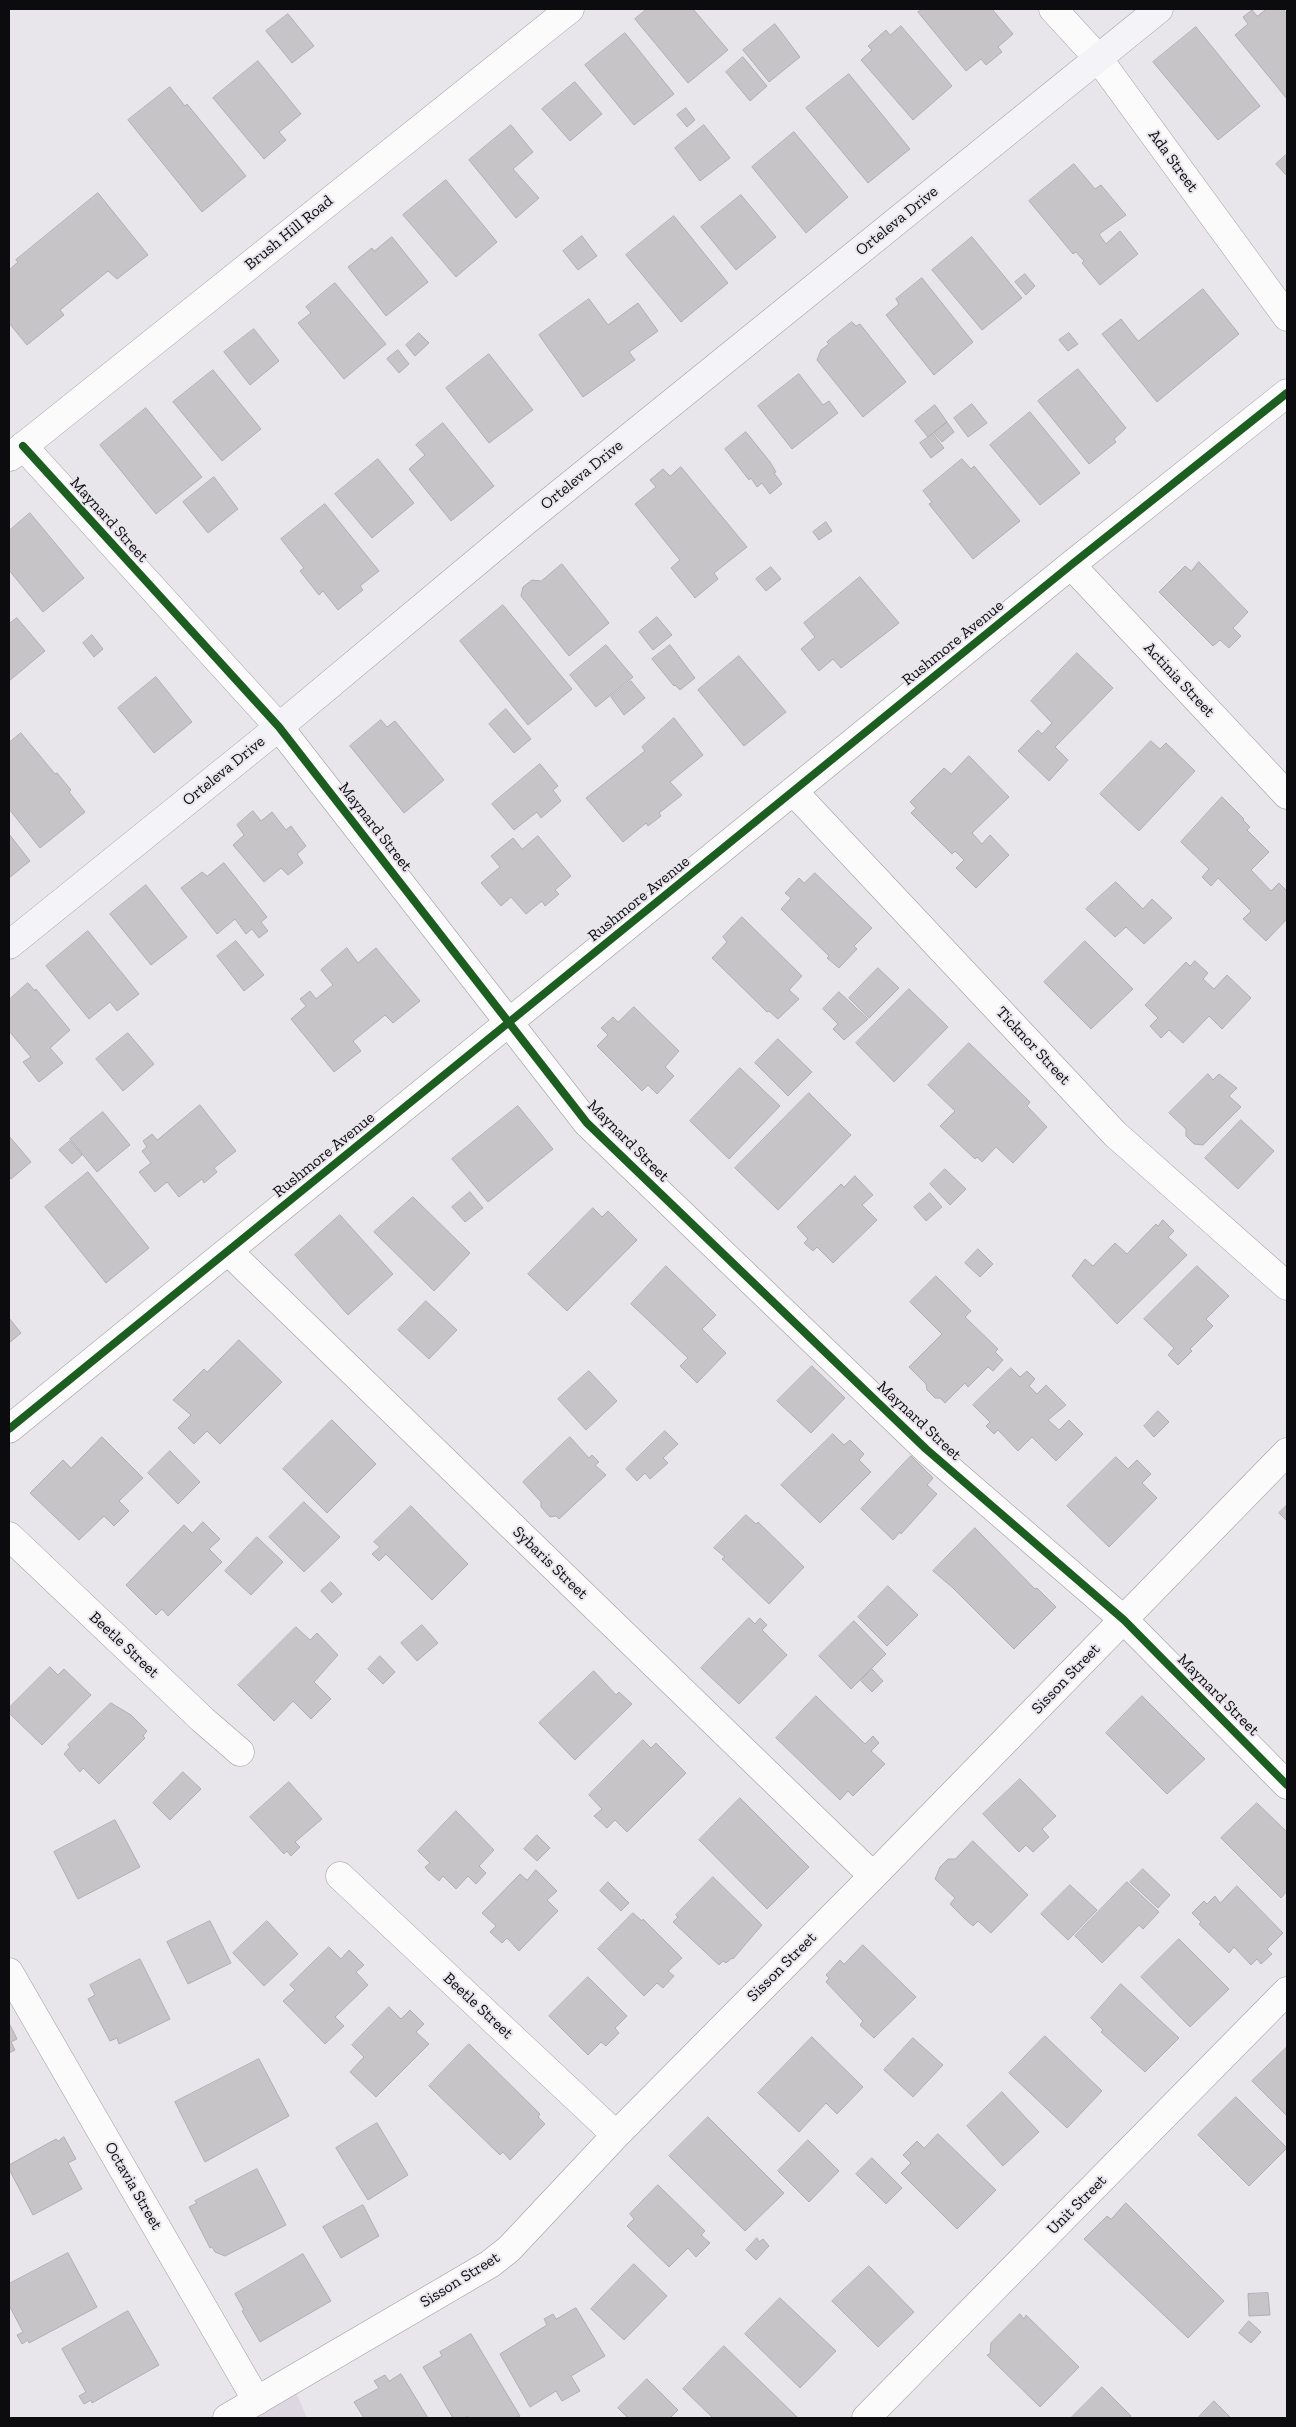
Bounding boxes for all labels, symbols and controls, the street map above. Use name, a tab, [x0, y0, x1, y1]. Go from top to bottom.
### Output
street label: Ada Street	[1144, 126, 1202, 196]
street label: Orteleva Drive	[852, 182, 942, 260]
street label: Brush Hill Road	[241, 192, 337, 274]
street label: Orteleva Drive	[537, 436, 627, 514]
street label: Maynard Street	[66, 474, 152, 566]
street label: Rushmore Avenue	[898, 596, 1008, 690]
street label: Actinia Street	[1140, 639, 1218, 721]
street label: Orteleva Drive	[179, 732, 269, 810]
street label: Maynard Street	[334, 779, 416, 875]
street label: Rushmore Avenue	[584, 852, 694, 946]
street label: Ticknor Street	[992, 1003, 1074, 1089]
street label: Maynard Street	[583, 1096, 673, 1186]
street label: Rushmore Avenue	[269, 1108, 379, 1202]
street label: Maynard Street	[873, 1377, 965, 1465]
street label: Sybaris Street	[508, 1522, 592, 1604]
street label: Beetle Street	[85, 1608, 163, 1682]
street label: Sisson Street	[1028, 1640, 1104, 1718]
street label: Maynard Street	[1173, 1650, 1263, 1740]
street label: Sisson Street	[743, 1928, 821, 2006]
street label: Beetle Street	[439, 1969, 517, 2043]
street label: Octavia Street	[100, 2139, 166, 2233]
street label: Unit Street	[1043, 2171, 1111, 2239]
street label: Sisson Street	[417, 2248, 503, 2312]

